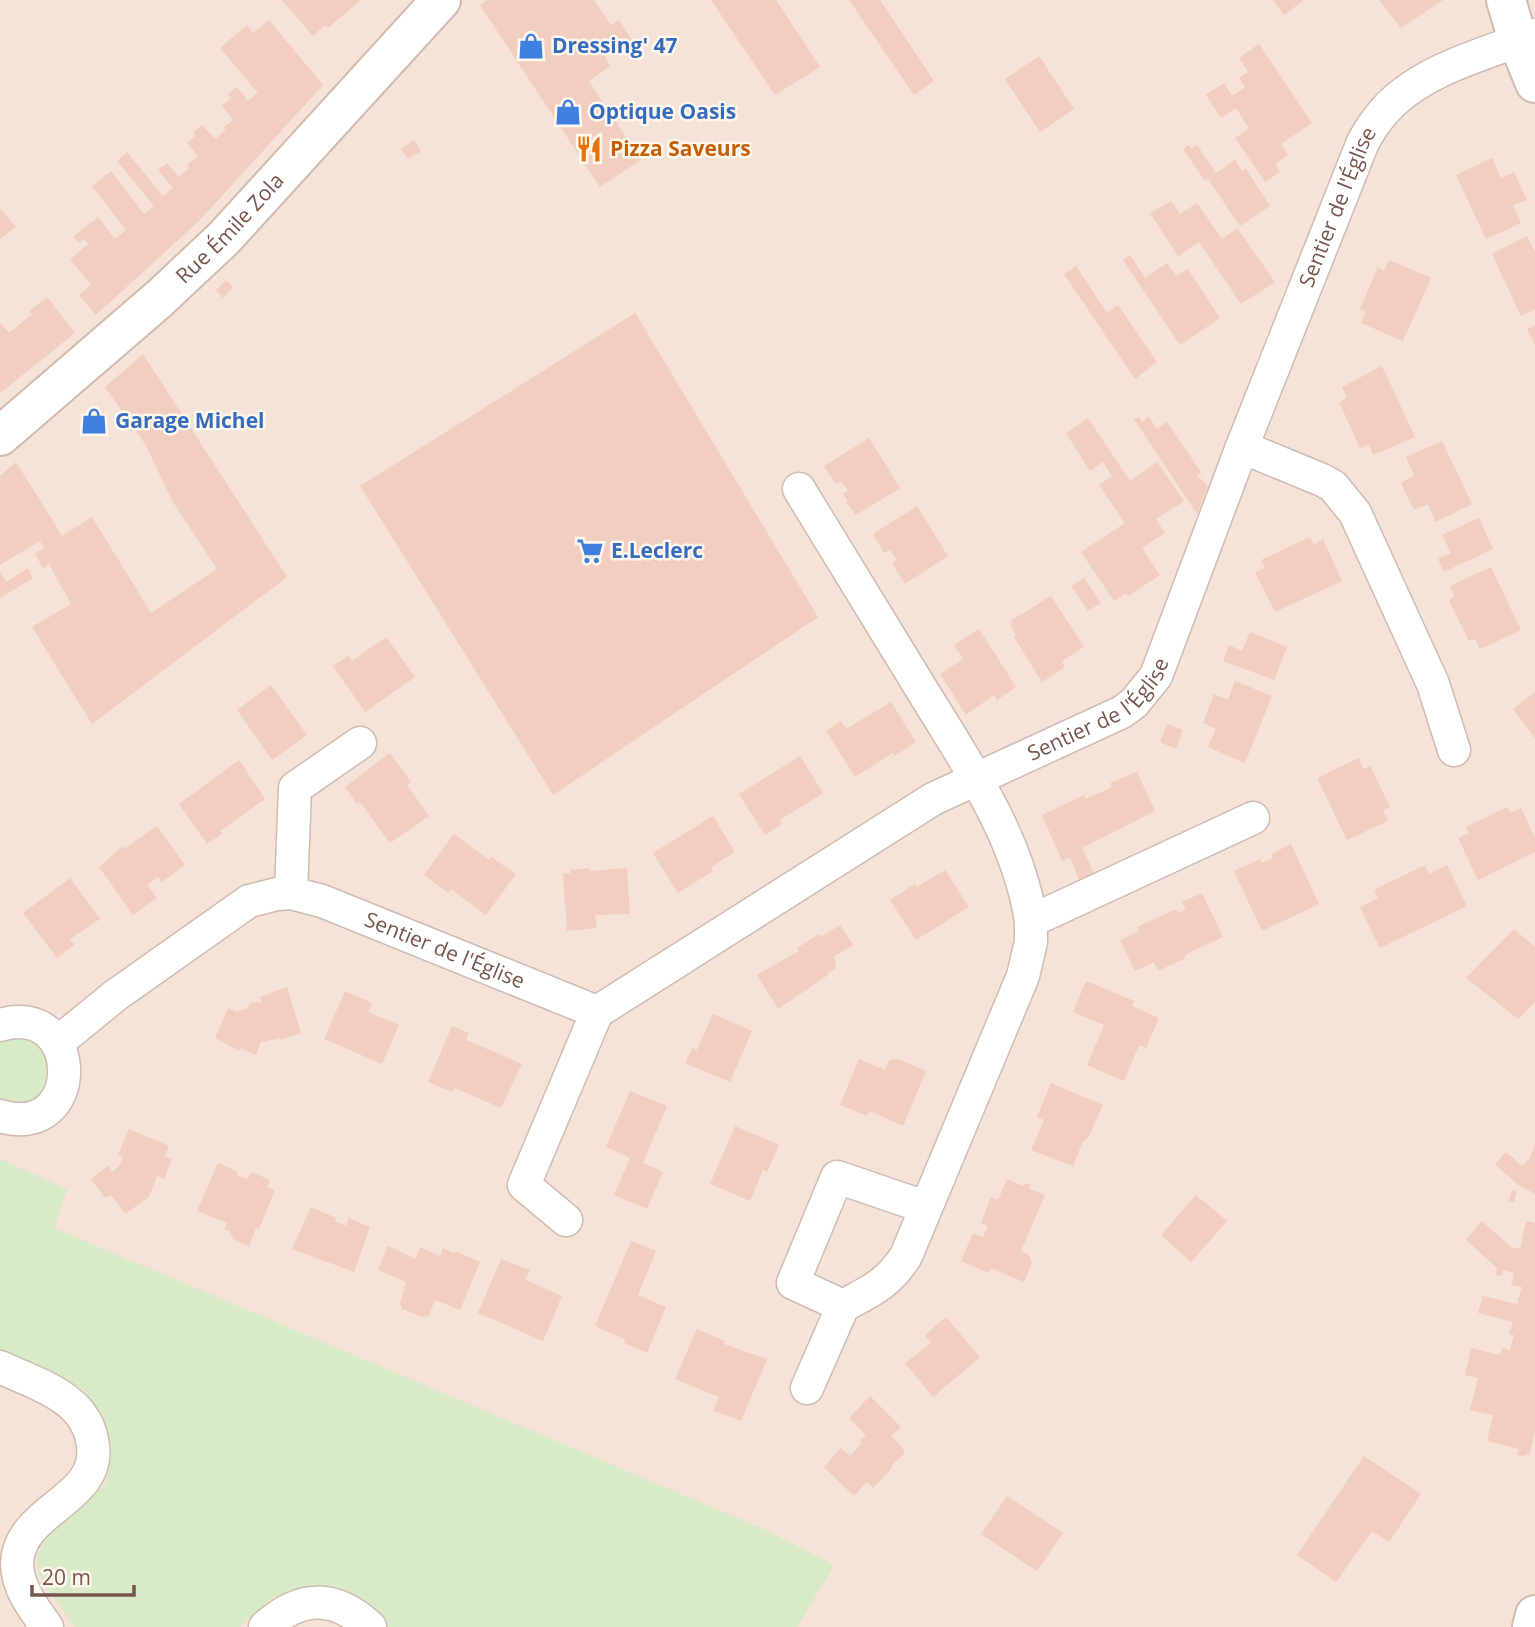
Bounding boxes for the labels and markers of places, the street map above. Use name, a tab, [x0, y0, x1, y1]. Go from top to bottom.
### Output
shop icon: Dressing' 47	[516, 31, 546, 61]
place label: Dressing' 47	[552, 31, 678, 59]
shop icon: Optique Oasis	[553, 97, 583, 127]
place label: Optique Oasis	[589, 97, 736, 125]
restaurant icon: Pizza Saveurs	[574, 134, 604, 164]
place label: Pizza Saveurs	[610, 134, 751, 162]
shop icon: Garage Michel	[79, 406, 109, 436]
place label: Garage Michel	[115, 406, 264, 434]
supermarket icon: E.Leclerc	[575, 536, 605, 566]
place label: E.Leclerc	[611, 536, 703, 564]

